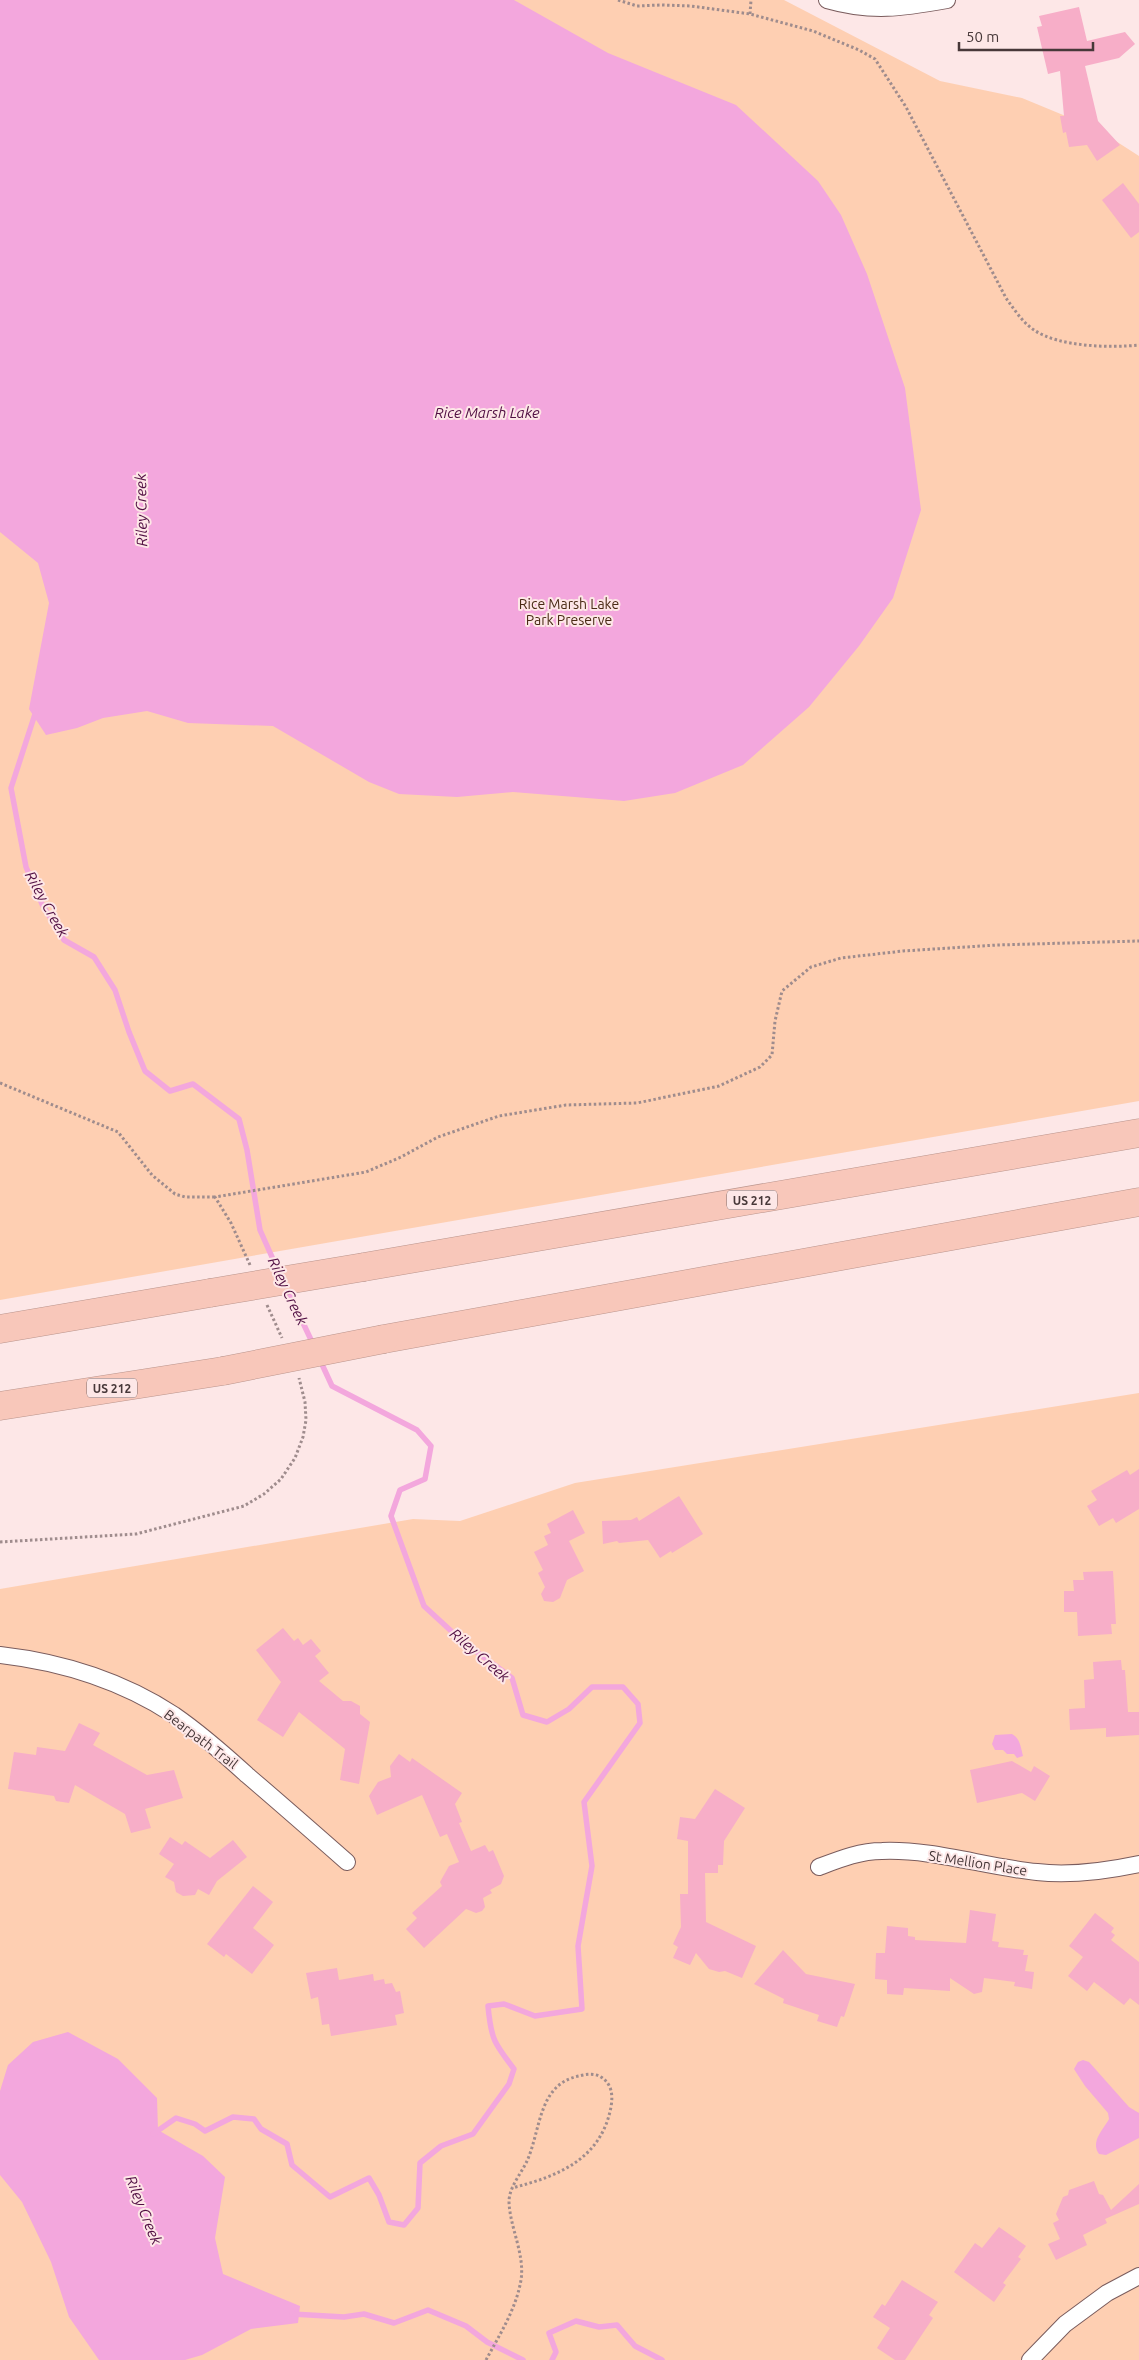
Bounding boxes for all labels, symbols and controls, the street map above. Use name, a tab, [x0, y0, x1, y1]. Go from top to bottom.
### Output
scale bar	[959, 20, 1093, 52]
text: 50 m	[966, 28, 999, 45]
water label: Rice Marsh Lake	[434, 404, 540, 421]
water label: Riley Creek	[132, 473, 150, 547]
park label: Rice Marsh Lake Park Preserve	[519, 596, 619, 628]
water label: Riley Creek	[22, 868, 72, 940]
road number: US 212	[727, 1190, 777, 1210]
water label: Riley Creek	[265, 1254, 311, 1328]
road number: US 212	[87, 1379, 137, 1398]
water label: Riley Creek	[447, 1625, 513, 1686]
street label: Bearpath Trail	[161, 1706, 241, 1772]
street label: St Mellion Place	[928, 1847, 1028, 1879]
water label: Riley Creek	[122, 2173, 166, 2247]

